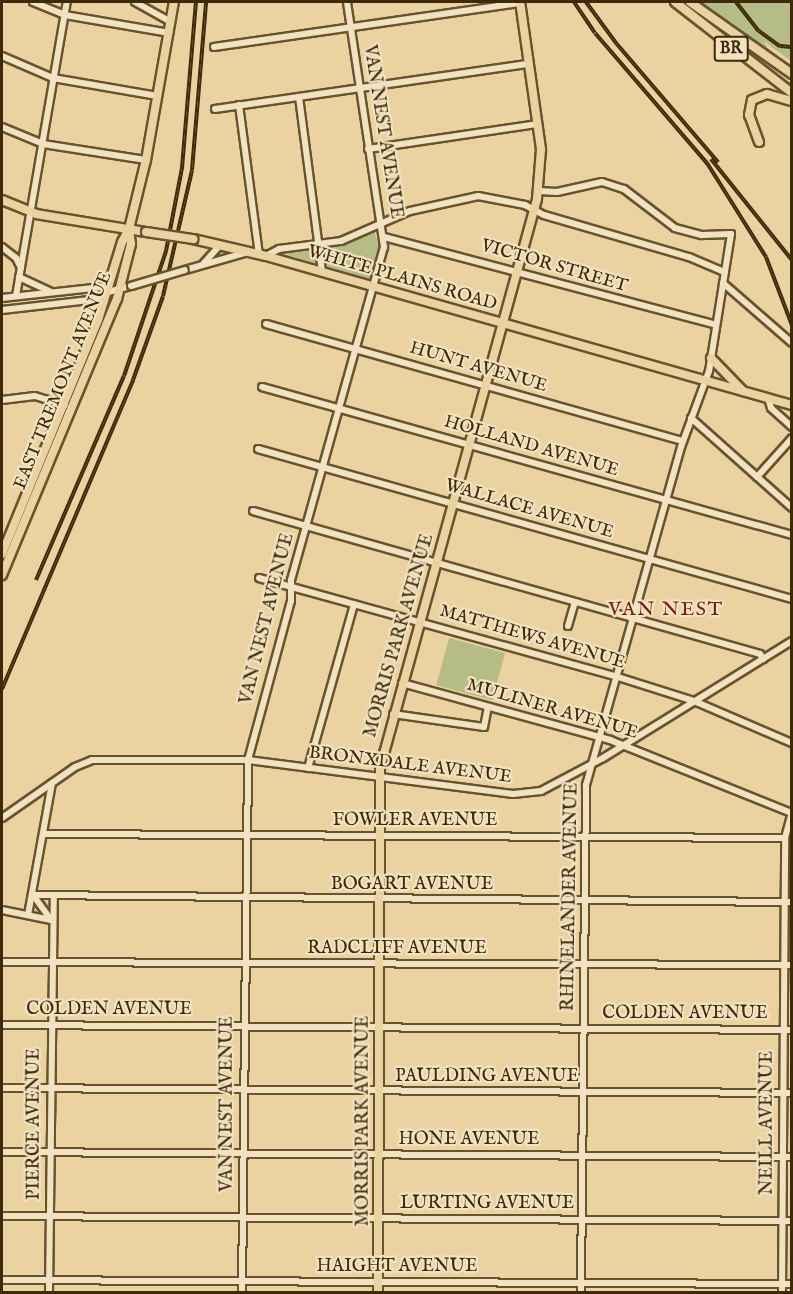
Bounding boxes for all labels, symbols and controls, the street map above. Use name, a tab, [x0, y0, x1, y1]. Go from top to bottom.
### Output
road number: BR	[713, 36, 749, 62]
street label: VAN NEST AVENUE	[358, 44, 406, 220]
street label: VICTOR STREET	[478, 236, 630, 298]
street label: WHITE PLAINS ROAD	[305, 242, 499, 316]
street label: EAST TREMONT AVENUE	[10, 269, 118, 493]
street label: HUNT AVENUE	[407, 338, 549, 398]
street label: HOLLAND AVENUE	[441, 412, 621, 482]
street label: WALLACE AVENUE	[442, 476, 616, 544]
street label: VAN NEST AVENUE	[236, 531, 300, 707]
street label: MORRIS PARK AVENUE	[361, 532, 439, 740]
district label: VAN NEST	[608, 597, 724, 621]
street label: MATTHEWS AVENUE	[437, 601, 627, 675]
street label: MULINER AVENUE	[464, 675, 640, 745]
street label: BRONXDALE AVENUE	[307, 743, 513, 789]
street label: RHINELANDER AVENUE	[558, 783, 584, 1011]
street label: FOWLER AVENUE	[332, 810, 498, 832]
street label: BOGART AVENUE	[331, 874, 493, 896]
street label: RADCLIFF AVENUE	[307, 938, 487, 960]
street label: COLDEN AVENUE	[26, 999, 192, 1021]
street label: COLDEN AVENUE	[602, 1003, 768, 1025]
street label: MORRIS PARK AVENUE	[353, 1015, 375, 1227]
street label: VAN NEST AVENUE	[217, 1016, 239, 1192]
street label: PIERCE AVENUE	[24, 1048, 46, 1200]
street label: NEILL AVENUE	[757, 1051, 779, 1195]
street label: PAULDING AVENUE	[395, 1066, 579, 1088]
street label: HONE AVENUE	[399, 1129, 539, 1151]
street label: LURTING AVENUE	[400, 1193, 574, 1215]
street label: HAIGHT AVENUE	[317, 1256, 477, 1278]

